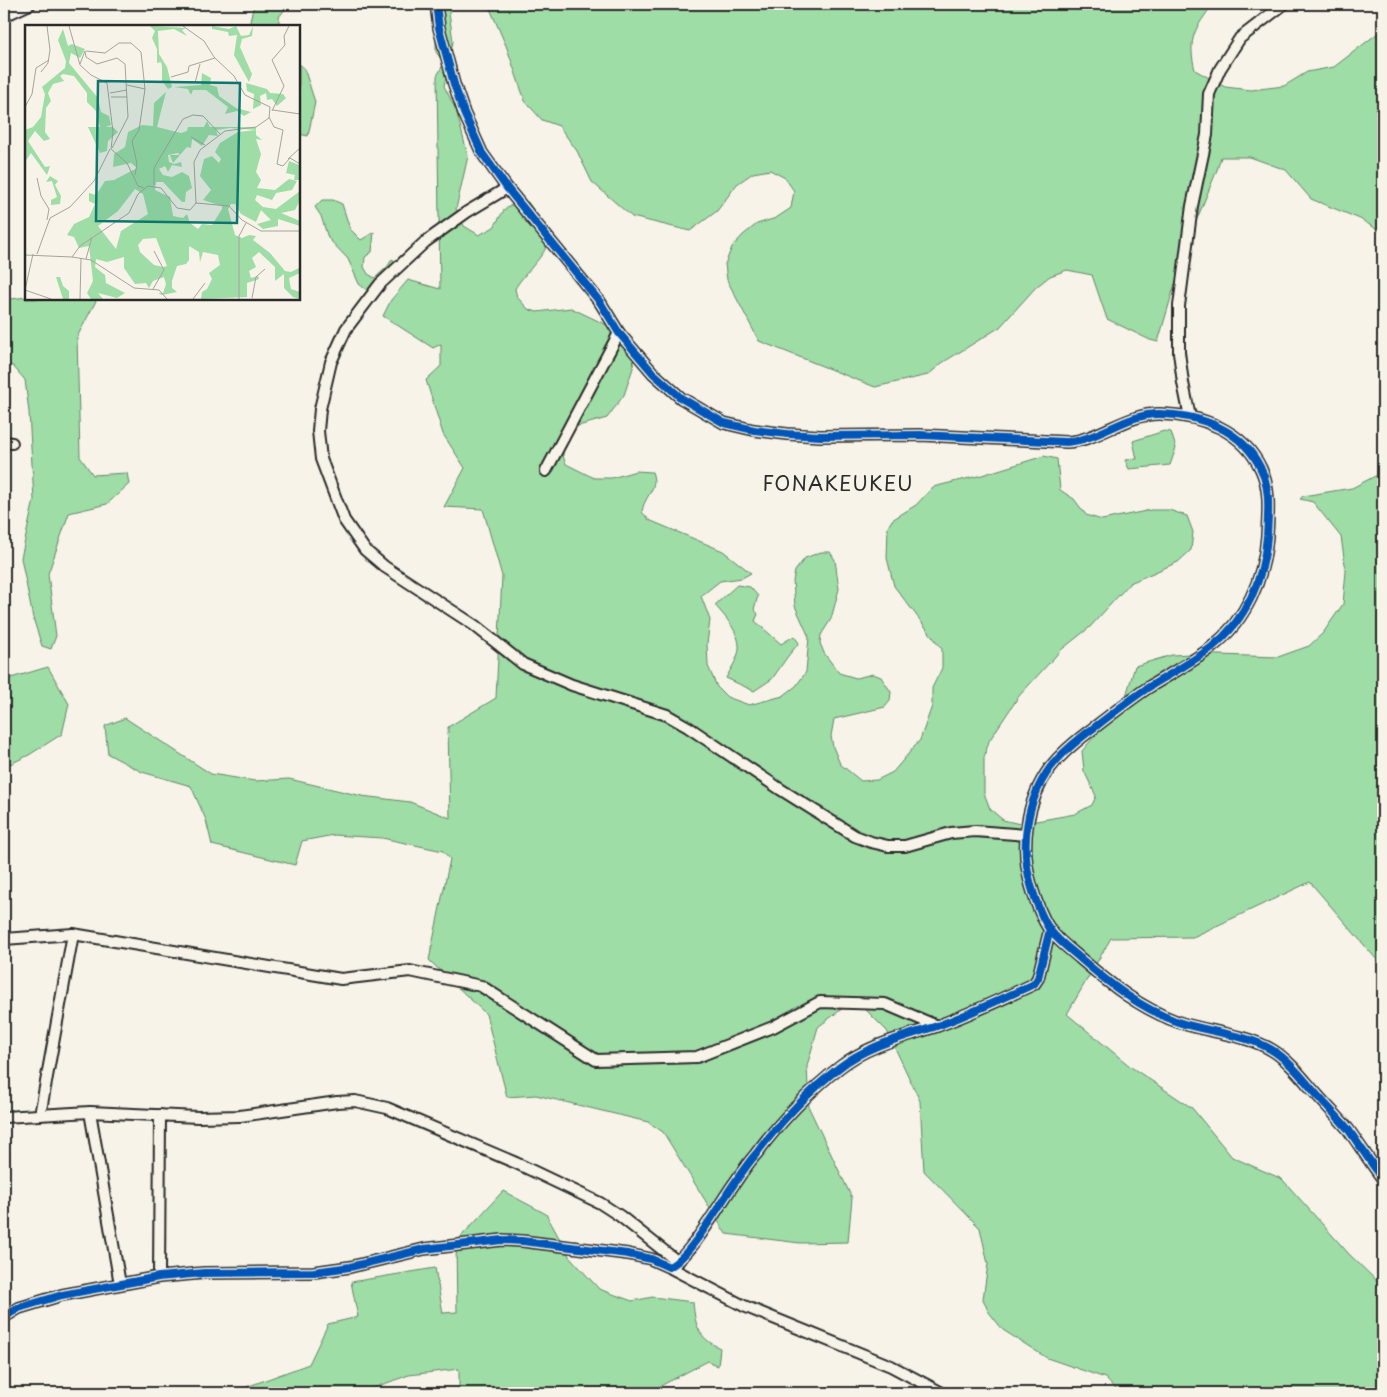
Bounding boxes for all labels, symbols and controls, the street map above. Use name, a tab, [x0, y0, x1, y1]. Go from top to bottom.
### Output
inset map	[25, 25, 300, 300]
district label: FONAKEUKEU	[762, 468, 914, 498]

